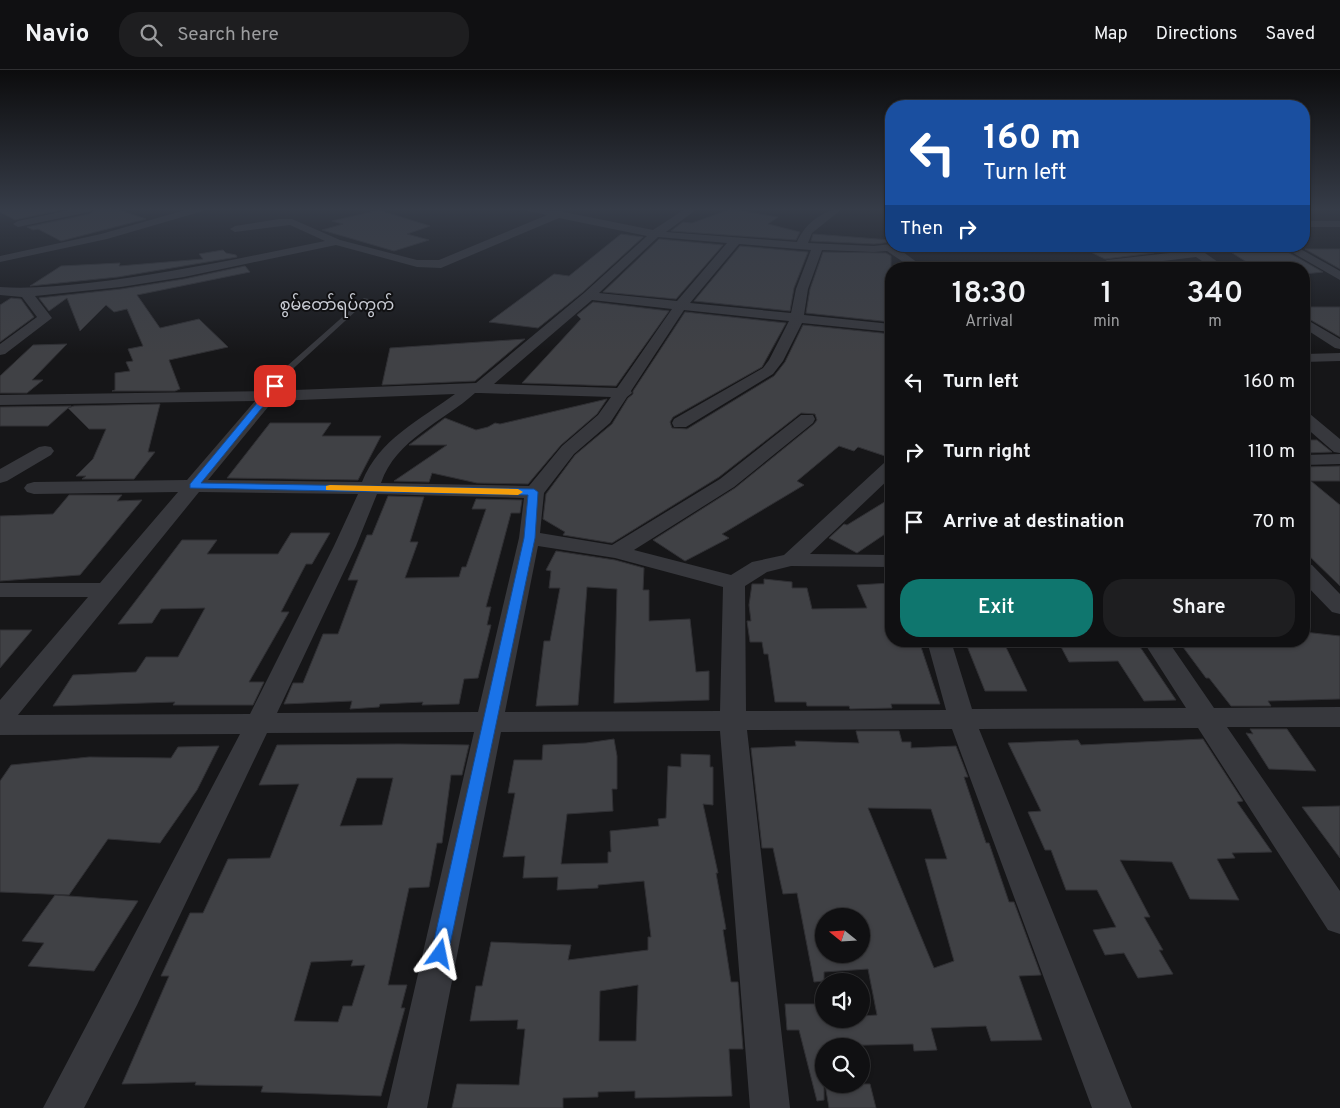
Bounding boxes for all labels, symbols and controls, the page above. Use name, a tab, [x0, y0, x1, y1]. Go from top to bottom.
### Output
search box	[119, 12, 469, 57]
text: Navio	[25, 20, 89, 50]
icon: search	[137, 21, 165, 49]
text: Search here	[177, 23, 279, 47]
text: Map	[1094, 23, 1128, 46]
text: Directions	[1156, 23, 1238, 46]
text: Saved	[1266, 23, 1315, 46]
text: 160 m	[983, 117, 1081, 161]
icon: left	[900, 120, 965, 185]
text: Turn left	[983, 160, 1066, 187]
icon: right	[953, 215, 981, 243]
text: Then	[900, 217, 943, 241]
text: 18:30	[952, 276, 1026, 313]
text: 1	[1101, 276, 1112, 313]
text: 340	[1187, 276, 1243, 313]
district label: စွမ်တော်ရပ်ကွက်	[280, 293, 394, 318]
text: Arrival	[965, 312, 1013, 332]
text: min	[1093, 312, 1120, 332]
text: m	[1208, 312, 1222, 332]
pin	[254, 365, 296, 407]
icon: left	[900, 368, 928, 396]
text: Turn left	[943, 370, 1019, 394]
text: 160 m	[1244, 370, 1295, 394]
icon: arrive	[261, 372, 289, 400]
icon: right	[900, 438, 928, 466]
text: Turn right	[943, 440, 1031, 464]
text: 110 m	[1248, 440, 1295, 464]
icon: arrive	[900, 508, 928, 536]
text: Arrive at destination	[943, 510, 1124, 534]
text: 70 m	[1253, 510, 1295, 534]
button: Exit	[900, 579, 1093, 637]
button: Share	[1103, 579, 1295, 637]
north arrow	[815, 908, 870, 962]
map controls	[815, 908, 870, 1093]
position arrow	[413, 927, 465, 979]
button: sound	[815, 973, 870, 1028]
button: search	[815, 1038, 870, 1093]

